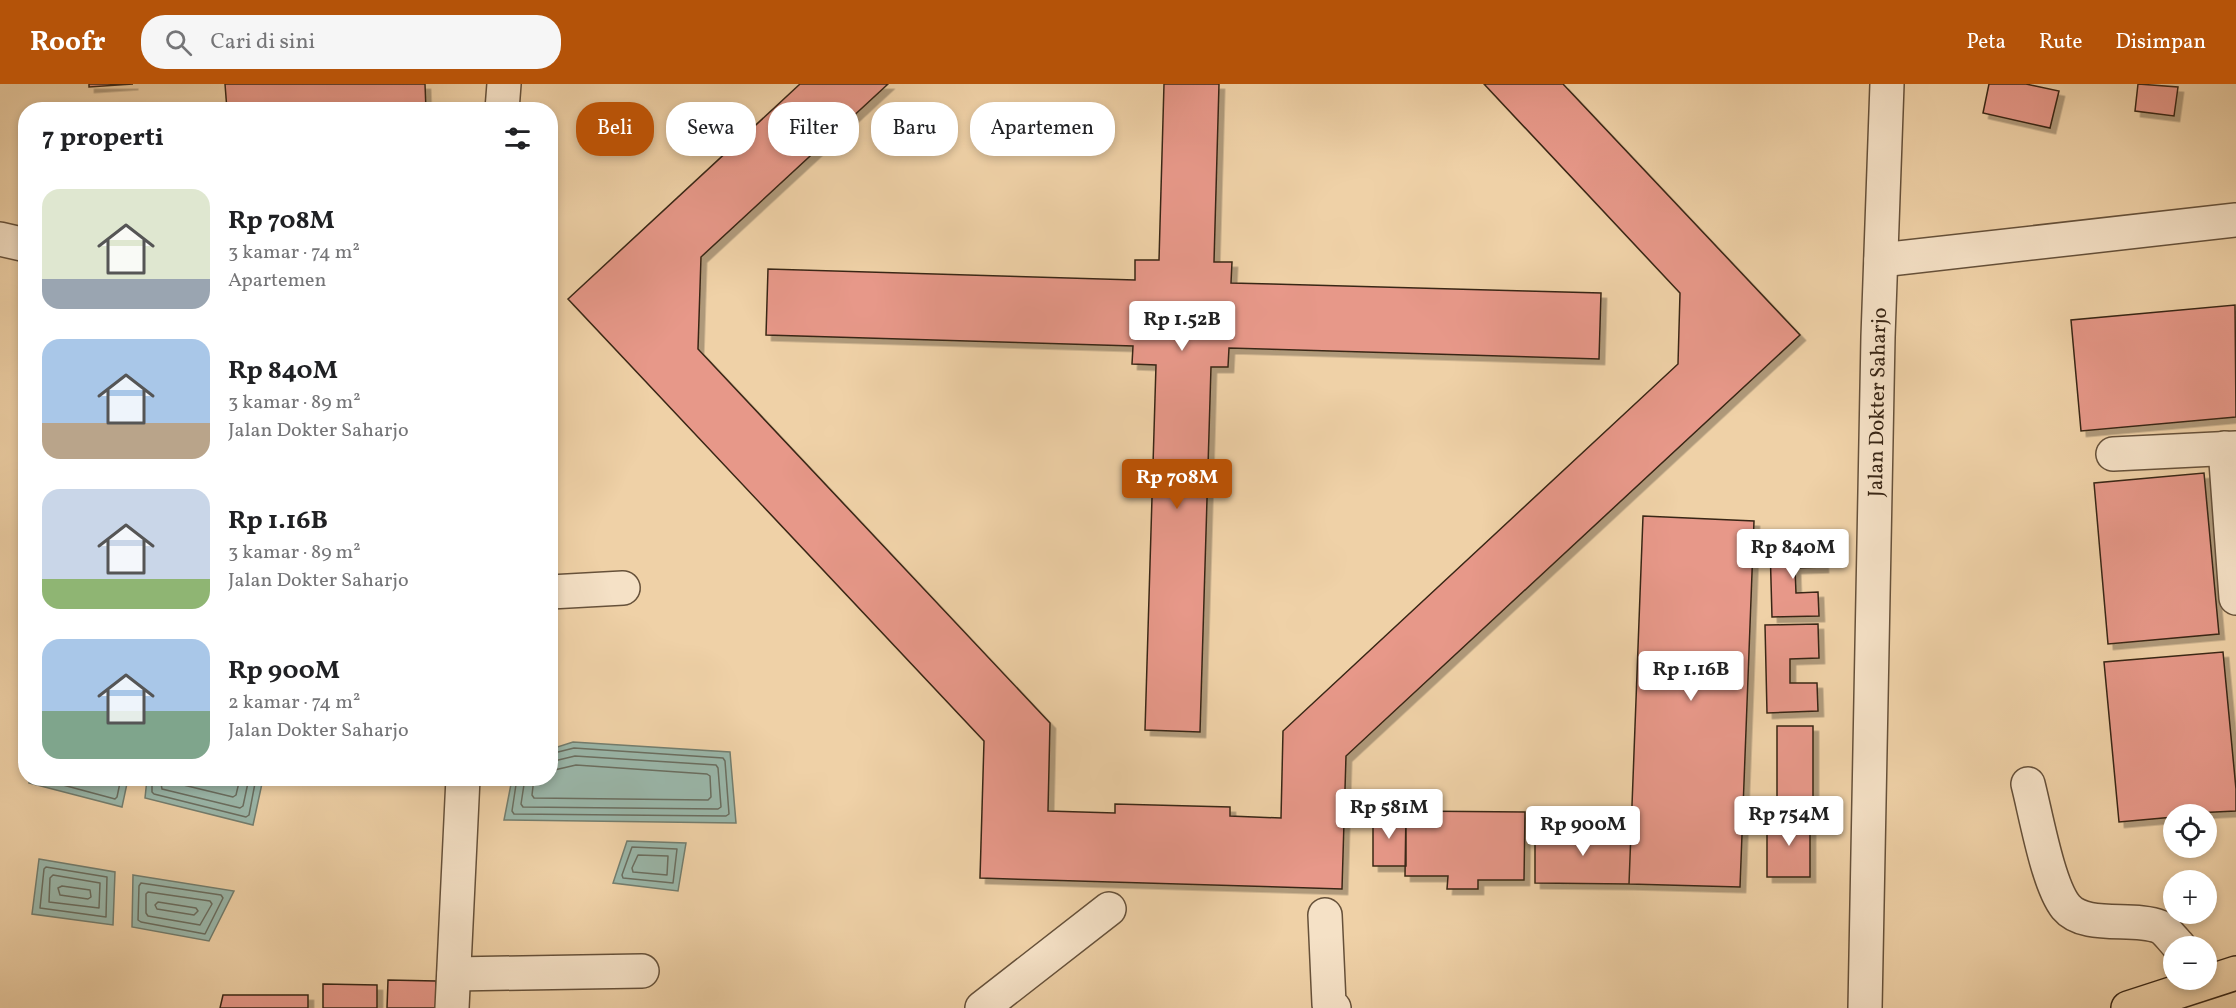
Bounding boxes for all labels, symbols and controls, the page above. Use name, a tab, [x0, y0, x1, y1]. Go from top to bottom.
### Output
search box	[141, 15, 561, 69]
text: Roofr	[30, 23, 105, 62]
icon: search	[162, 26, 195, 59]
text: Cari di sini	[210, 27, 315, 58]
text: Peta	[1967, 28, 2006, 57]
text: Rute	[2039, 28, 2082, 57]
text: Disimpan	[2115, 28, 2206, 57]
chip: Beli	[576, 102, 654, 156]
chip: Sewa	[666, 102, 756, 156]
chip: Filter	[768, 102, 859, 156]
chip: Baru	[871, 102, 958, 156]
chip: Apartemen	[970, 102, 1115, 156]
text: 7 properti	[42, 120, 164, 156]
icon: filters	[501, 122, 534, 155]
text: Rp 708M	[228, 203, 335, 239]
icon: home	[90, 213, 162, 285]
text: 3 kamar · 74 m²	[228, 239, 360, 267]
text: Apartemen	[228, 267, 327, 295]
pin: Rp 1.52B	[1120, 301, 1244, 352]
text: Rp 1.52B	[1143, 306, 1221, 334]
street label: Jalan Dokter Saharjo	[1862, 307, 1895, 497]
text: Rp 840M	[228, 353, 338, 389]
icon: home	[90, 363, 162, 435]
text: 3 kamar · 89 m²	[228, 389, 361, 417]
text: Jalan Dokter Saharjo	[228, 417, 409, 445]
pin: Rp 708M	[1122, 459, 1232, 510]
text: Rp 708M	[1136, 464, 1218, 492]
text: Rp 1.16B	[228, 503, 328, 539]
icon: home	[90, 513, 162, 585]
pin: Rp 840M	[1738, 529, 1848, 580]
text: Rp 840M	[1751, 534, 1835, 562]
text: 3 kamar · 89 m²	[228, 539, 361, 567]
text: Jalan Dokter Saharjo	[228, 567, 409, 595]
pin: Rp 1.16B	[1629, 651, 1753, 702]
text: Rp 900M	[228, 653, 340, 689]
text: Rp 1.16B	[1653, 656, 1729, 684]
icon: home	[90, 663, 162, 735]
text: 2 kamar · 74 m²	[228, 689, 360, 717]
text: Jalan Dokter Saharjo	[228, 717, 409, 745]
pin: Rp 581M	[1334, 789, 1444, 840]
text: Rp 581M	[1350, 794, 1428, 822]
pin: Rp 754M	[1734, 796, 1844, 847]
text: Rp 754M	[1748, 801, 1830, 829]
map controls	[2163, 804, 2217, 990]
button: locate	[2163, 804, 2217, 858]
pin: Rp 900M	[1528, 806, 1638, 857]
text: Rp 900M	[1540, 811, 1626, 839]
button: +	[2163, 870, 2217, 924]
button: −	[2163, 936, 2217, 990]

